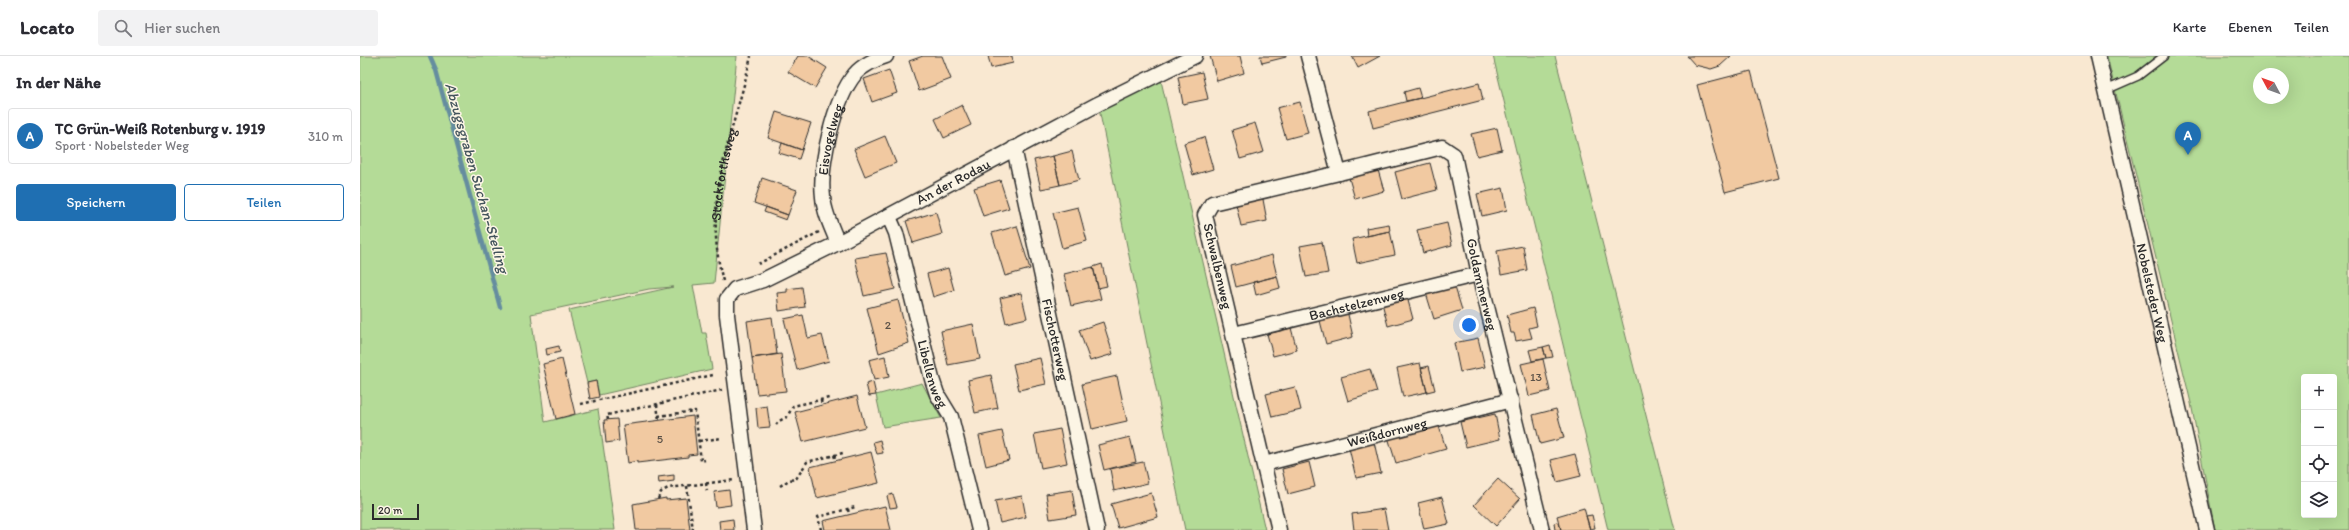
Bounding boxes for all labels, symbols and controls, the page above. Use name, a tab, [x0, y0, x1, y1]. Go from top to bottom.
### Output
search box	[98, 10, 378, 46]
text: Locato	[20, 16, 74, 39]
icon: search	[112, 17, 134, 39]
text: Hier suchen	[144, 19, 220, 37]
text: Karte	[2173, 19, 2206, 36]
text: Ebenen	[2228, 19, 2272, 36]
text: Teilen	[2294, 19, 2329, 36]
north arrow	[2253, 68, 2289, 104]
text: In der Nähe	[16, 72, 101, 92]
water label: Abzugsgraben Suchan-Stelling	[441, 81, 513, 278]
street label: Eisvogelweg	[815, 101, 847, 176]
text: TC Grün-Weiß Rotenburg v. 1919	[55, 120, 265, 138]
pin: A	[2175, 122, 2201, 155]
street label: Stockforthsweg	[708, 125, 741, 221]
text: A	[26, 129, 34, 144]
text: 310 m	[308, 129, 343, 144]
text: Sport · Nobelsteder Weg	[55, 138, 189, 153]
street label: An der Rodau	[913, 155, 993, 209]
button: Speichern	[16, 184, 176, 221]
button: Teilen	[184, 184, 344, 221]
street label: Schwalbenweg	[1199, 222, 1236, 312]
street label: Goldammerweg	[1463, 237, 1501, 333]
street label: Nobelsteder Weg	[2132, 242, 2172, 345]
street label: Bachstelzenweg	[1307, 285, 1406, 324]
street label: Fischotterweg	[1038, 297, 1072, 383]
your location	[1459, 315, 1479, 335]
house number: 2	[885, 318, 892, 332]
street label: Libellenweg	[914, 338, 952, 412]
house number: 13	[1530, 370, 1543, 384]
map controls	[2301, 374, 2337, 518]
button: +	[2301, 374, 2337, 410]
button: −	[2301, 410, 2337, 446]
street label: Weißdornweg	[1345, 414, 1430, 451]
house number: 5	[657, 432, 663, 446]
button: locate	[2301, 446, 2337, 482]
button: layers	[2301, 482, 2337, 518]
scale bar	[372, 502, 419, 521]
text: 20 m	[378, 504, 402, 517]

